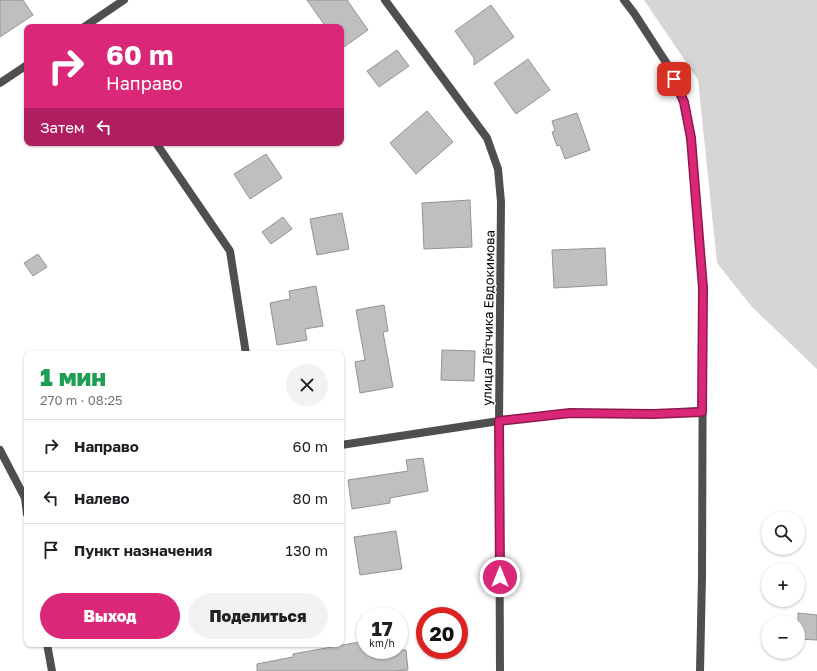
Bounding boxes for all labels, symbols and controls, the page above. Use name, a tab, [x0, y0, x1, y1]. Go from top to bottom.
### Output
text: 60 m	[106, 38, 173, 71]
icon: right	[40, 40, 92, 92]
pin	[657, 62, 691, 96]
icon: arrive	[663, 68, 685, 90]
text: Направо	[106, 72, 183, 94]
icon: left	[93, 116, 115, 138]
text: Затем	[40, 118, 85, 136]
street label: улица Лётчика Евдокимова	[478, 230, 498, 406]
text: 1 мин	[40, 362, 106, 391]
button: close	[286, 364, 328, 406]
text: 270 m · 08:25	[40, 392, 123, 408]
icon: right	[40, 435, 62, 457]
text: Направо	[74, 437, 139, 455]
text: 60 m	[293, 437, 328, 455]
icon: left	[40, 487, 62, 509]
text: Налево	[74, 489, 130, 507]
text: 80 m	[293, 489, 328, 507]
map controls	[761, 511, 805, 659]
button: search	[761, 511, 805, 555]
icon: arrive	[40, 539, 62, 561]
text: Пункт назначения	[74, 541, 212, 559]
text: 130 m	[286, 541, 328, 559]
position arrow	[479, 556, 521, 598]
button: +	[761, 563, 805, 607]
button: Выход	[40, 593, 180, 639]
button: Поделиться	[188, 593, 328, 639]
speed limit sign: 20	[416, 607, 468, 659]
button: −	[761, 615, 805, 659]
text: 17	[371, 616, 393, 640]
text: km/h	[369, 637, 395, 649]

